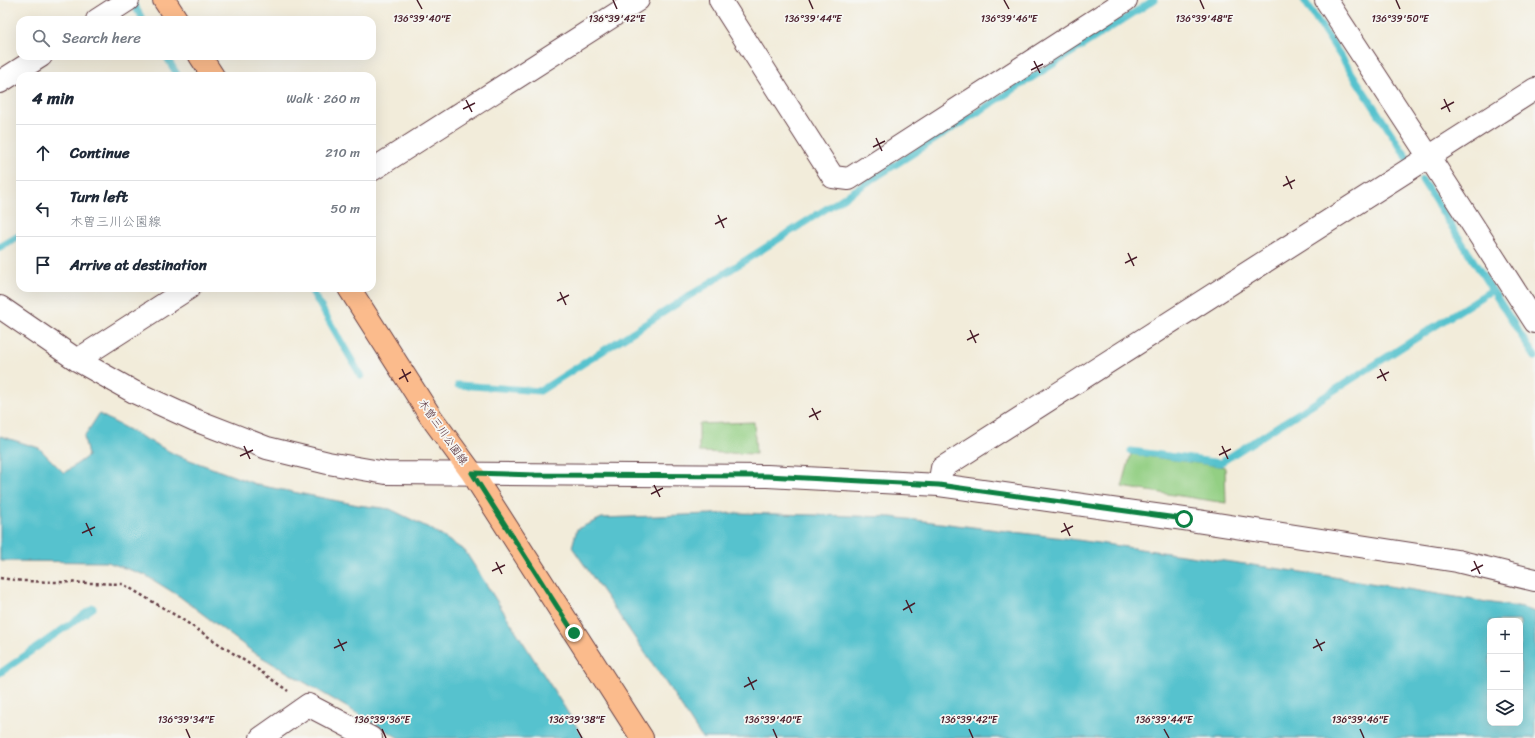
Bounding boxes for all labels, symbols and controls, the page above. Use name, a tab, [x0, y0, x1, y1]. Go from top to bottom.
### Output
text: 136°39'40"E	[393, 10, 452, 28]
text: 136°39'42"E	[589, 10, 647, 28]
text: 136°39'44"E	[784, 10, 843, 28]
text: 136°39'46"E	[981, 10, 1039, 28]
text: 136°39'48"E	[1175, 10, 1234, 28]
text: 136°39'50"E	[1371, 10, 1430, 28]
search box	[16, 16, 376, 60]
text: Search here	[62, 25, 141, 51]
icon: search	[30, 27, 52, 49]
text: 4 min	[32, 83, 74, 113]
text: Walk · 260 m	[286, 87, 360, 110]
text: Continue	[70, 140, 130, 166]
text: 210 m	[325, 141, 360, 164]
icon: ahead	[32, 142, 54, 164]
text: Turn left	[70, 184, 128, 210]
text: 50 m	[330, 197, 360, 220]
icon: left	[32, 198, 54, 220]
text: 木曽三川公園線	[70, 210, 161, 233]
text: Arrive at destination	[70, 252, 207, 278]
icon: arrive	[32, 254, 54, 276]
street label: 木曽三川公園線	[413, 395, 473, 469]
route start	[1175, 510, 1193, 528]
map controls	[1487, 618, 1523, 726]
button: +	[1487, 618, 1523, 654]
route end	[565, 624, 583, 642]
button: −	[1487, 654, 1523, 690]
button: layers	[1487, 690, 1523, 726]
text: 136°39'34"E	[158, 711, 216, 729]
text: 136°39'36"E	[354, 711, 411, 729]
text: 136°39'38"E	[549, 711, 607, 729]
text: 136°39'40"E	[744, 711, 803, 729]
text: 136°39'42"E	[941, 711, 999, 729]
text: 136°39'44"E	[1135, 711, 1194, 729]
text: 136°39'46"E	[1332, 711, 1390, 729]

